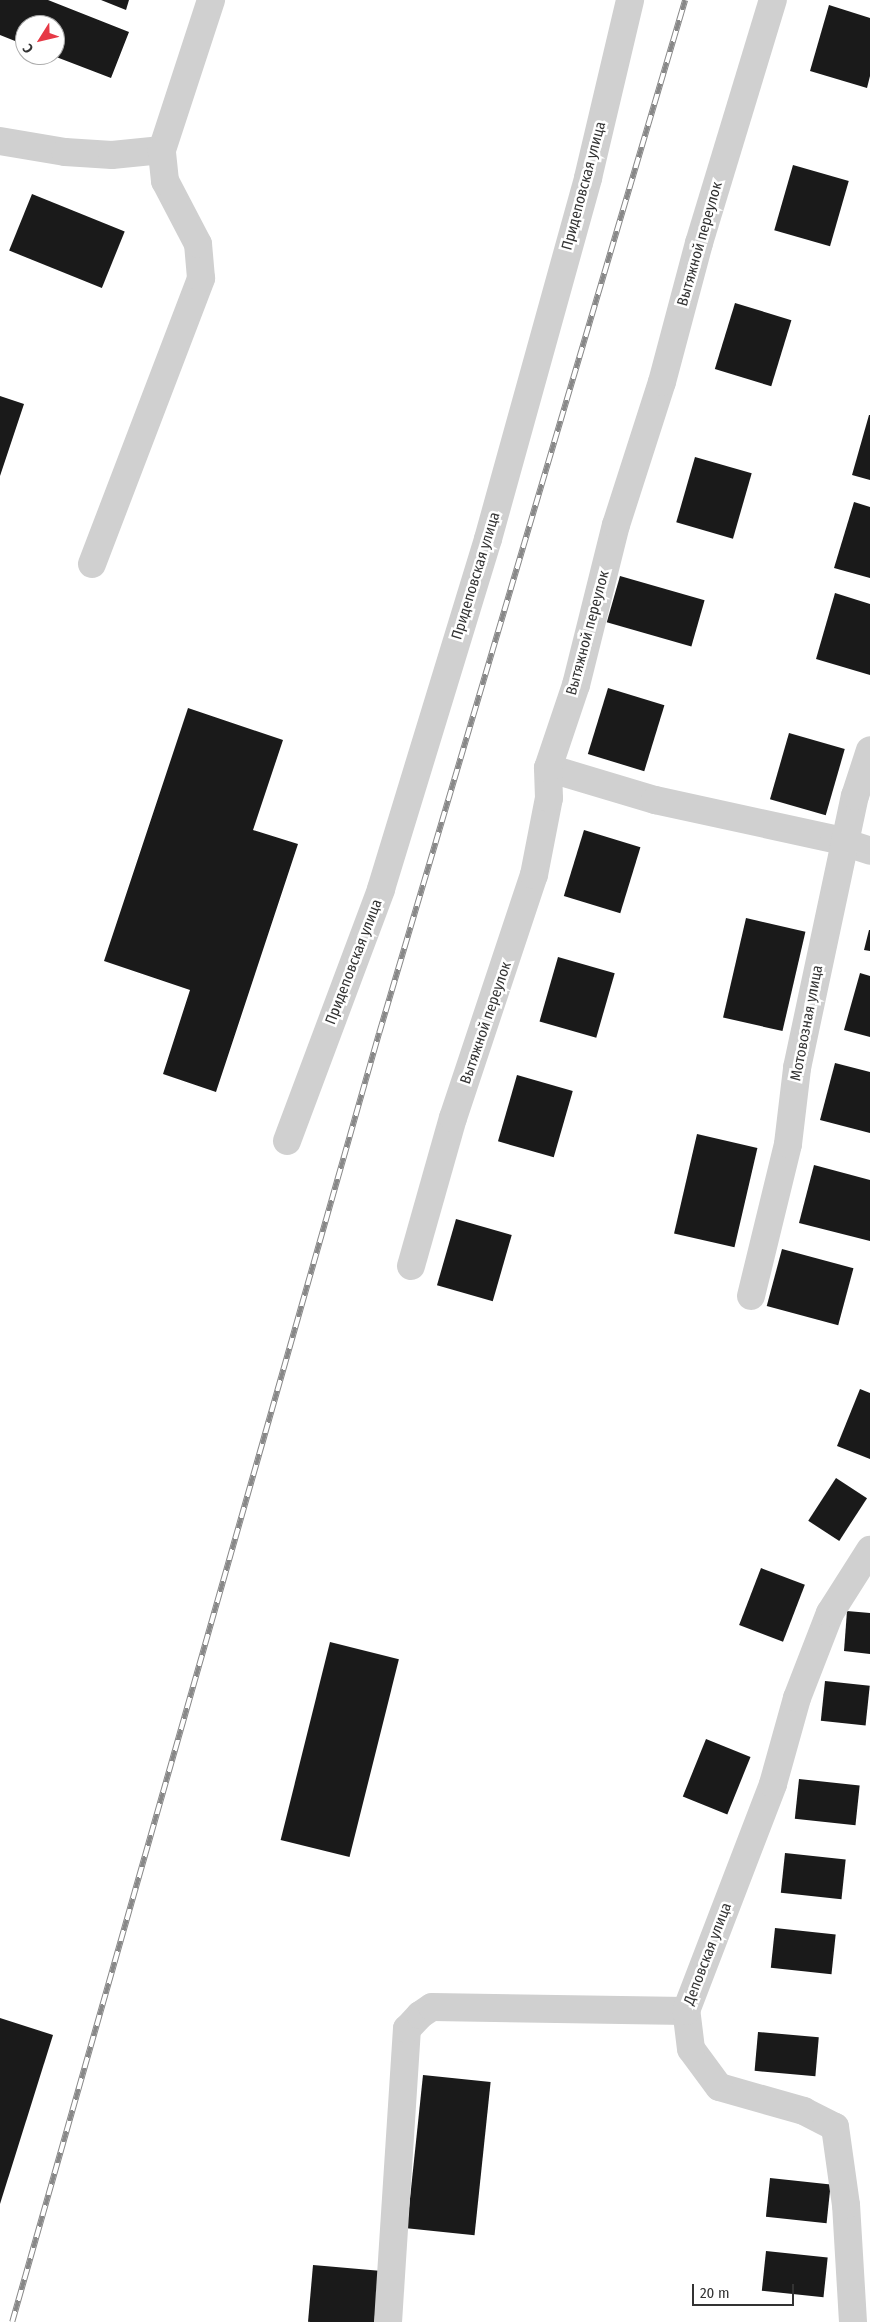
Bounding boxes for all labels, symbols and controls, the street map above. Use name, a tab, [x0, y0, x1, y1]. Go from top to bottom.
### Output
north arrow	[15, 15, 65, 65]
text: С	[19, 41, 37, 56]
street label: Придеповская улица	[558, 120, 610, 252]
street label: Вытяжной переулок	[674, 180, 726, 308]
street label: Придеповская улица	[448, 510, 504, 642]
street label: Вытяжной переулок	[563, 569, 613, 697]
street label: Придеповская улица	[322, 897, 386, 1027]
street label: Вытяжной переулок	[457, 959, 515, 1087]
street label: Мотовозная улица	[787, 964, 827, 1082]
street label: Деповская улица	[680, 1900, 736, 2008]
scale bar	[695, 2274, 798, 2306]
text: 20 m	[700, 2284, 730, 2302]

